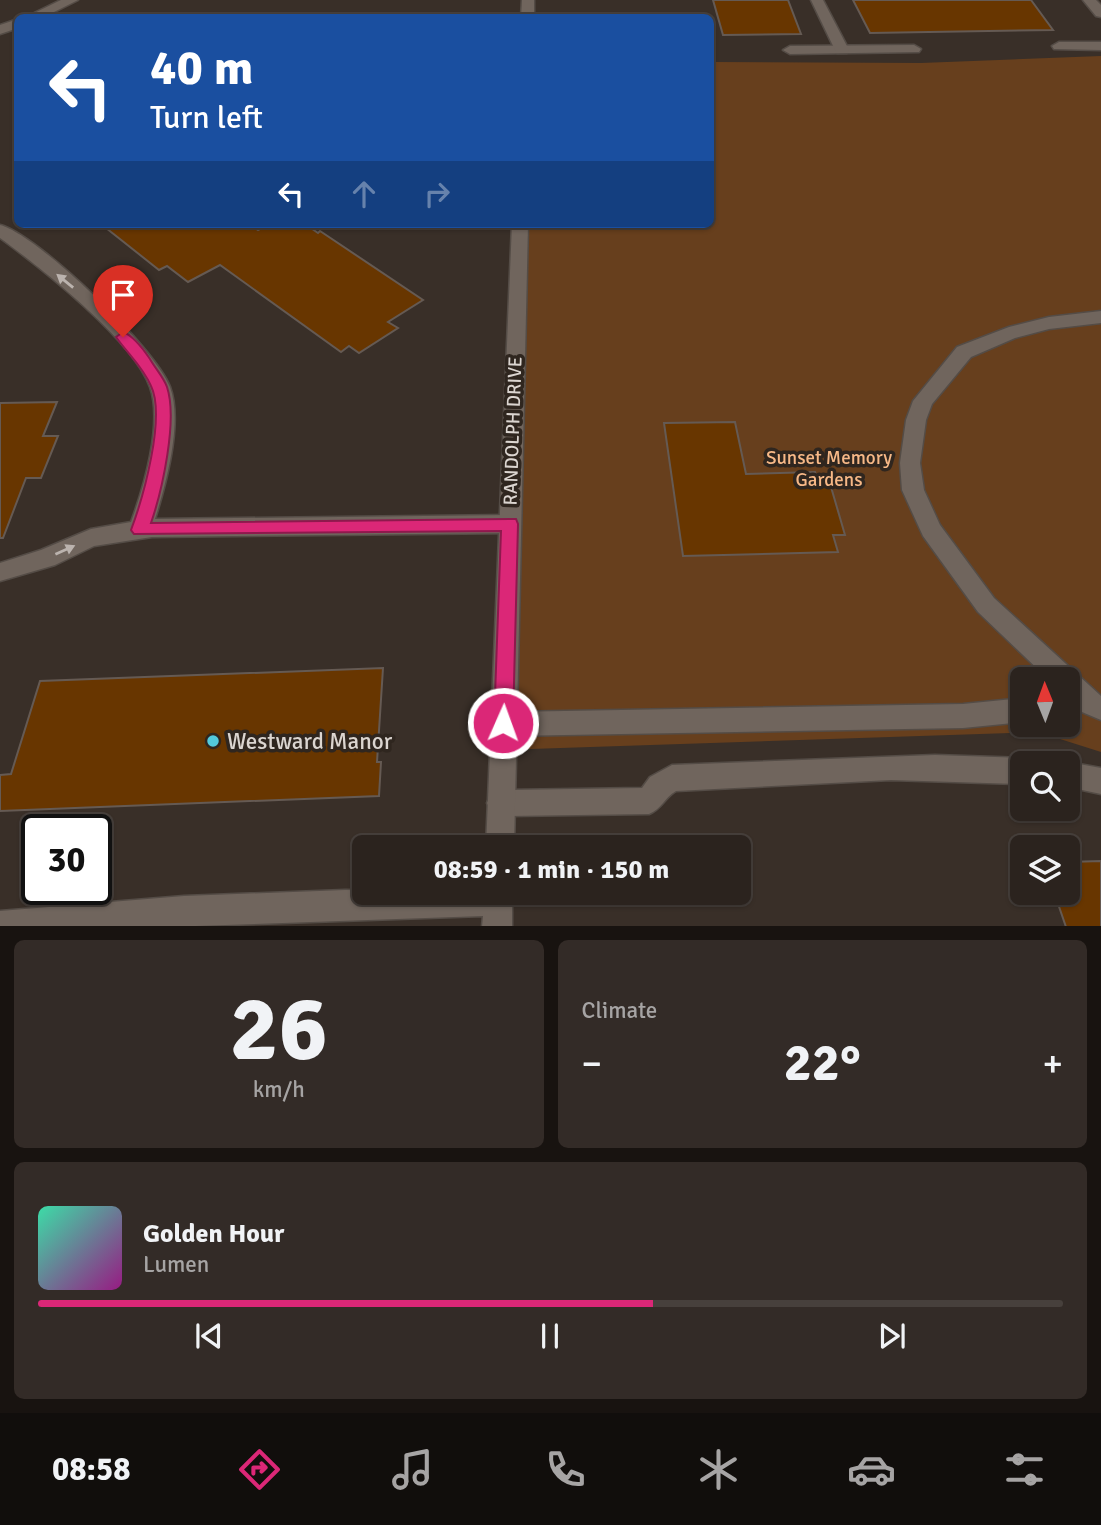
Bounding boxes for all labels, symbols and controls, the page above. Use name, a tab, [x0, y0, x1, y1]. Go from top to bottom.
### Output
text: 40 m	[150, 38, 253, 98]
icon: left	[35, 42, 126, 133]
text: Turn left	[150, 98, 263, 137]
icon: left	[272, 175, 310, 213]
icon: ahead	[345, 175, 383, 213]
icon: right	[418, 175, 456, 213]
pin	[93, 265, 153, 337]
one-way arrow	[56, 275, 74, 289]
icon: arrive	[104, 276, 142, 314]
street label: RANDOLPH DRIVE	[498, 356, 528, 506]
park label: Sunset Memory Gardens	[766, 446, 892, 492]
one-way arrow	[54, 544, 75, 555]
north arrow	[1010, 667, 1080, 737]
map controls	[1010, 667, 1080, 905]
position arrow	[466, 686, 540, 760]
place label: Westward Manor	[227, 727, 393, 756]
marker: Westward Manor	[205, 733, 221, 749]
button: search	[1010, 751, 1080, 821]
speed limit sign: 30	[21, 814, 112, 905]
button: layers	[1010, 835, 1080, 905]
text: 08:59 · 1 min · 150 m	[434, 854, 669, 886]
text: 26	[230, 973, 328, 1086]
text: Climate	[582, 996, 657, 1025]
text: 22°	[784, 1031, 861, 1095]
text: −	[582, 1040, 602, 1087]
text: +	[1042, 1040, 1063, 1087]
text: km/h	[253, 1075, 305, 1104]
text: Golden Hour	[143, 1218, 284, 1250]
text: Lumen	[143, 1250, 209, 1279]
icon: previous	[190, 1317, 228, 1355]
icon: pause	[531, 1317, 569, 1355]
icon: next	[873, 1317, 911, 1355]
icon: directions	[235, 1445, 284, 1494]
icon: music	[388, 1445, 437, 1494]
icon: phone	[541, 1445, 590, 1494]
icon: climate	[694, 1445, 743, 1494]
icon: car	[847, 1445, 896, 1494]
icon: filters	[1000, 1445, 1049, 1494]
text: 08:58	[52, 1450, 131, 1489]

